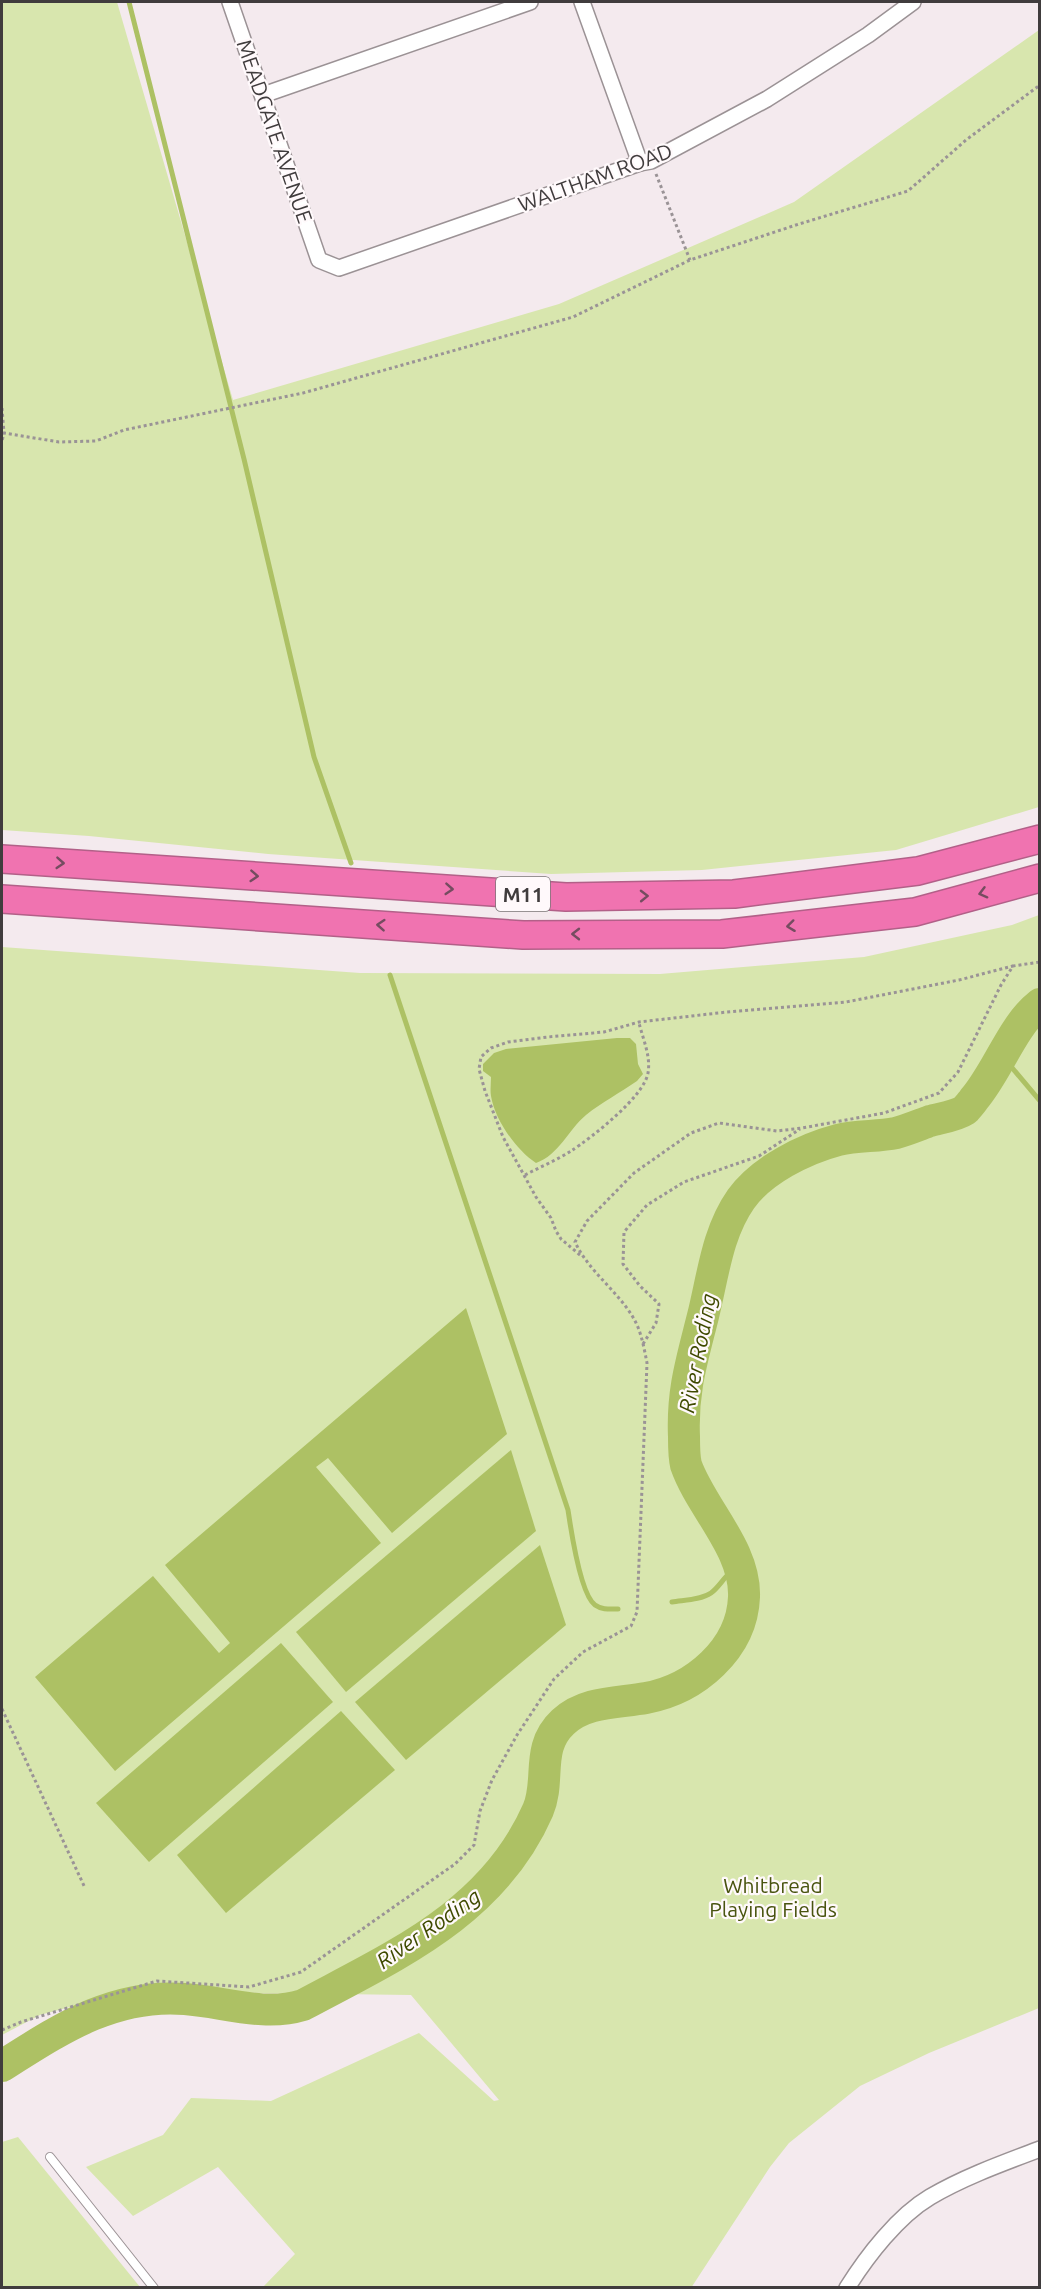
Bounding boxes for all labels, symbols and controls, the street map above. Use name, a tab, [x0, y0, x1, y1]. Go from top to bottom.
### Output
street label: MEADGATE AVENUE	[232, 36, 318, 226]
street label: WALTHAM ROAD	[515, 138, 675, 216]
one-way arrow	[55, 856, 64, 869]
one-way arrow	[250, 869, 259, 882]
road number: M11	[496, 877, 550, 911]
one-way arrow	[445, 883, 454, 896]
one-way arrow	[978, 886, 989, 898]
one-way arrow	[639, 890, 648, 902]
one-way arrow	[377, 919, 386, 932]
one-way arrow	[787, 919, 796, 932]
one-way arrow	[571, 928, 580, 940]
water label: River Roding	[673, 1291, 721, 1415]
park label: Whitbread Playing Fields	[709, 1873, 837, 1921]
water label: River Roding	[371, 1883, 485, 1973]

